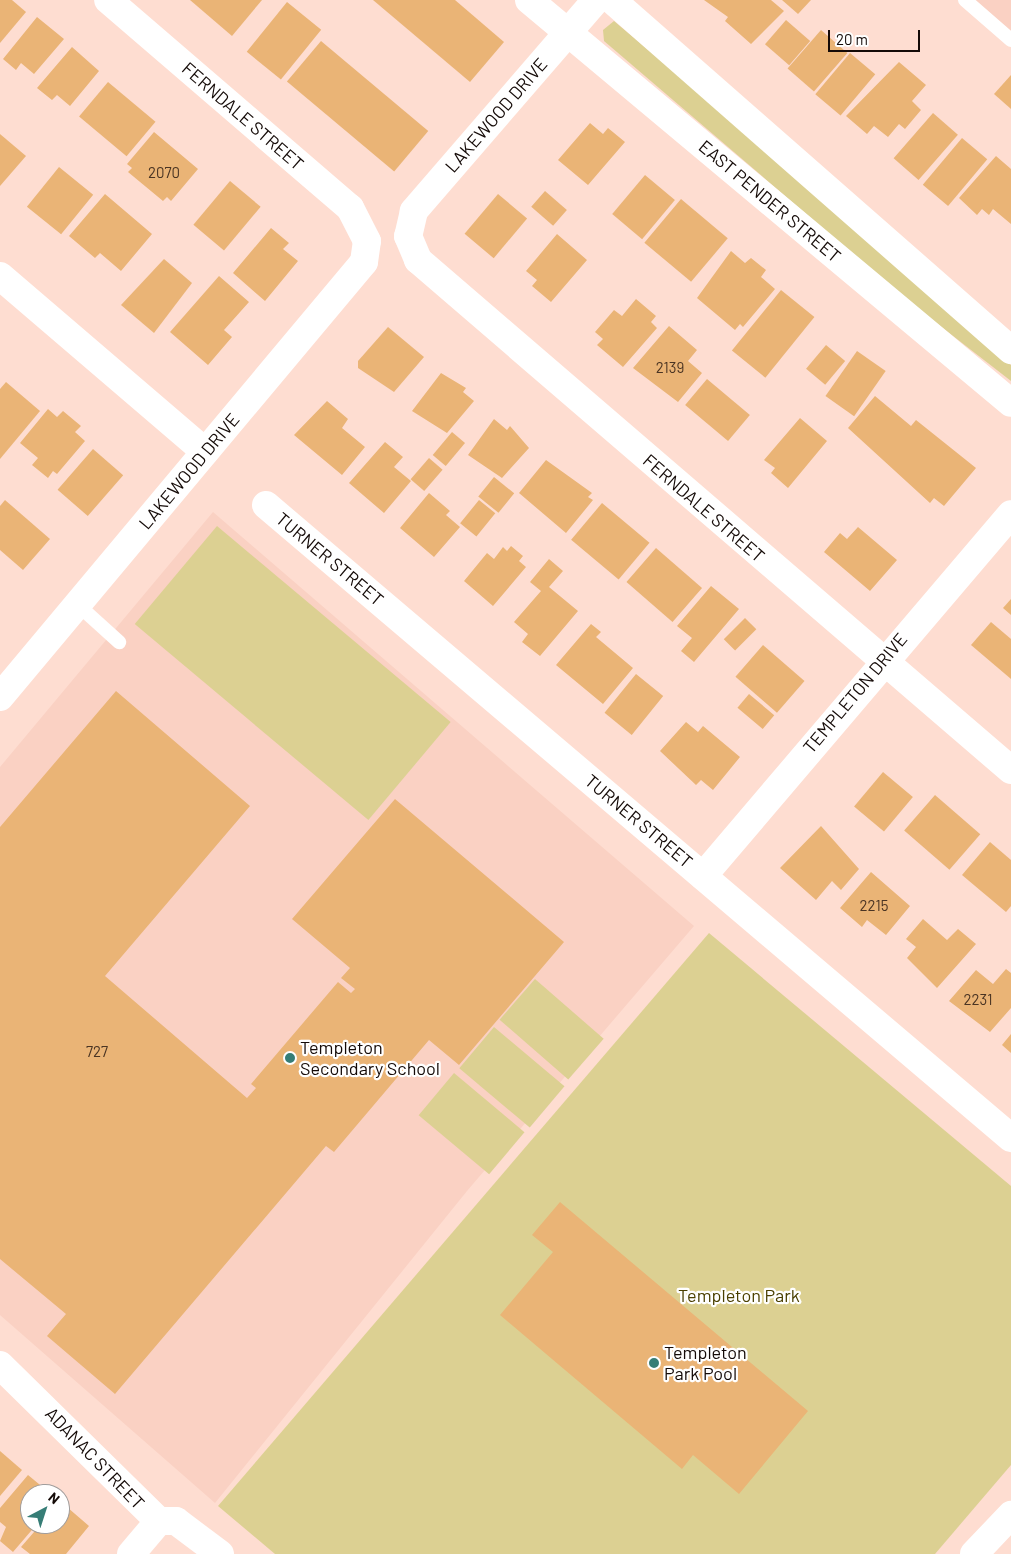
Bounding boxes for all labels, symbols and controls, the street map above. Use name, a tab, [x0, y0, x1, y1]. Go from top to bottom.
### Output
scale bar	[831, 20, 924, 52]
text: 20 m	[836, 30, 868, 48]
street label: LAKEWOOD DRIVE	[440, 53, 552, 177]
street label: FERNDALE STREET	[178, 57, 308, 175]
street label: EAST PENDER STREET	[695, 135, 845, 267]
house number: 2070	[148, 164, 180, 182]
house number: 2139	[656, 359, 684, 377]
street label: LAKEWOOD DRIVE	[134, 409, 244, 533]
street label: FERNDALE STREET	[639, 449, 769, 567]
street label: TURNER STREET	[272, 508, 388, 610]
street label: TEMPLETON DRIVE	[798, 629, 912, 757]
street label: TURNER STREET	[581, 770, 697, 872]
house number: 2215	[860, 897, 888, 915]
house number: 2231	[964, 991, 992, 1009]
place label: Templeton Secondary School	[300, 1037, 440, 1080]
house number: 727	[86, 1043, 108, 1061]
marker: Templeton Secondary School	[284, 1052, 296, 1064]
park label: Templeton Park	[678, 1284, 800, 1306]
place label: Templeton Park Pool	[664, 1342, 747, 1385]
marker: Templeton Park Pool	[648, 1357, 660, 1369]
street label: ADANAC STREET	[41, 1403, 149, 1513]
north arrow	[20, 1484, 70, 1534]

